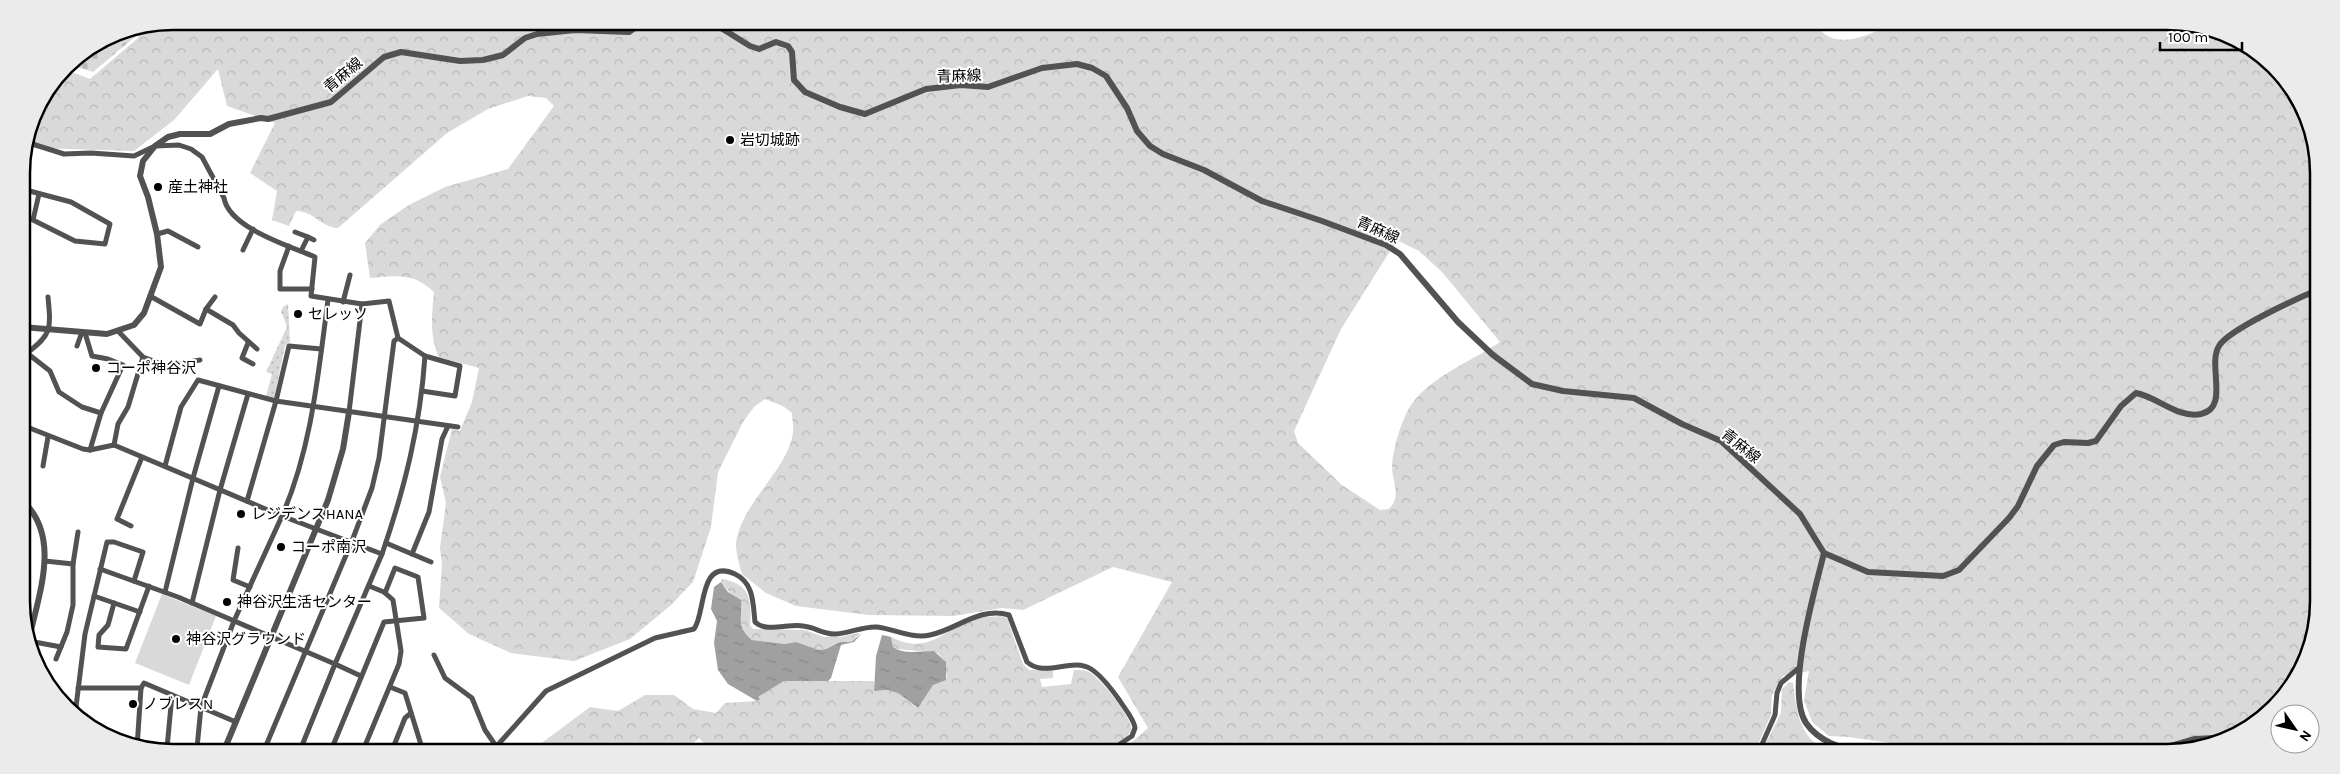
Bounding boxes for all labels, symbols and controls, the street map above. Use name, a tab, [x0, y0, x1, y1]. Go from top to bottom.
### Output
scale bar	[2160, 20, 2242, 52]
text: 100 m	[2168, 28, 2208, 46]
street label: 青麻線	[320, 54, 366, 96]
street label: 青麻線	[936, 66, 982, 86]
place label: 岩切城跡	[740, 131, 800, 149]
marker: 岩切城跡	[724, 134, 736, 146]
place label: 産土神社	[168, 178, 228, 196]
marker: 産土神社	[152, 181, 164, 193]
street label: 青麻線	[1354, 213, 1402, 247]
place label: セレッソ	[308, 305, 368, 323]
marker: セレッソ	[292, 308, 304, 320]
place label: コーポ神谷沢	[106, 359, 196, 377]
marker: コーポ神谷沢	[90, 362, 102, 374]
street label: 青麻線	[1718, 425, 1764, 467]
place label: レジデンスHANA	[251, 505, 364, 523]
marker: レジデンスHANA	[235, 508, 247, 520]
place label: コーポ南沢	[291, 538, 366, 556]
marker: コーポ南沢	[275, 541, 287, 553]
place label: 神谷沢生活センター	[237, 593, 372, 611]
marker: 神谷沢生活センター	[221, 596, 233, 608]
place label: 神谷沢グラウンド	[186, 630, 306, 648]
marker: 神谷沢グラウンド	[170, 633, 182, 645]
place label: ノブレスN	[143, 695, 213, 713]
marker: ノブレスN	[127, 698, 139, 710]
north arrow	[2270, 704, 2320, 754]
text: N	[2296, 727, 2315, 745]

